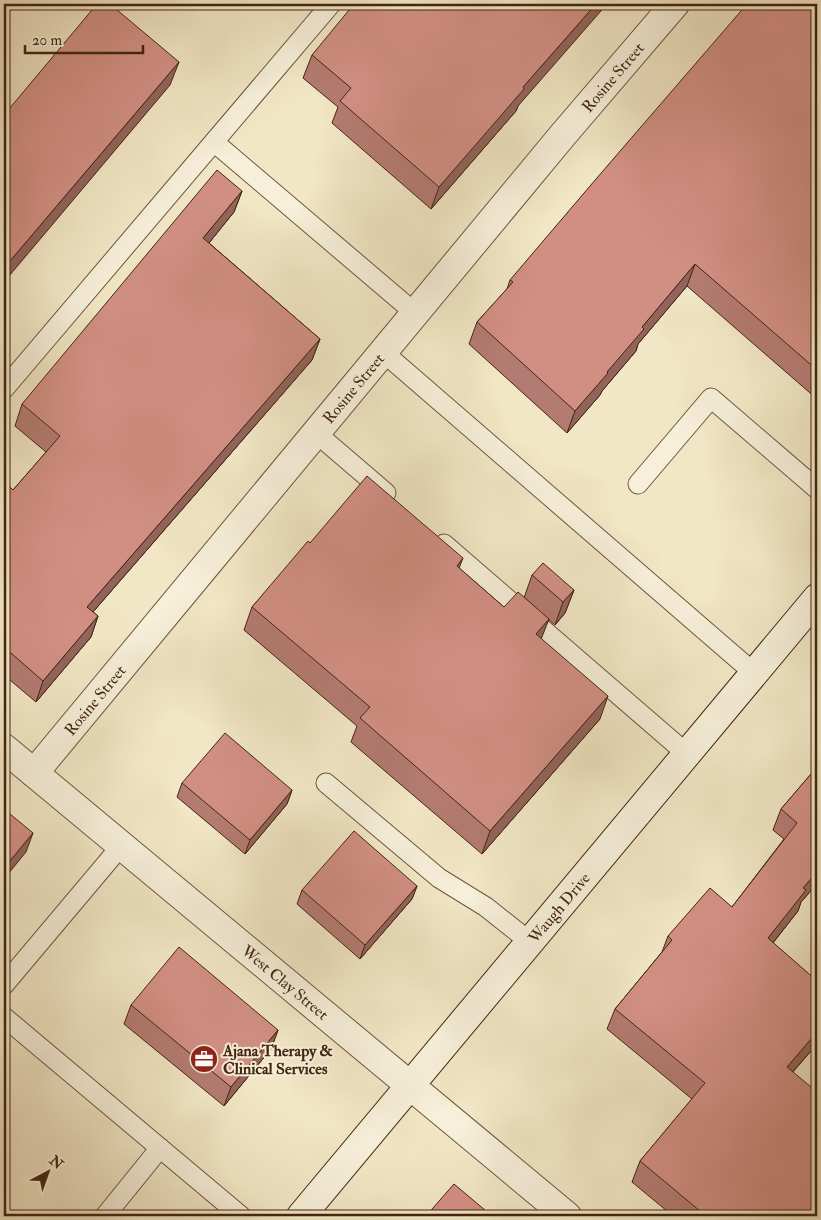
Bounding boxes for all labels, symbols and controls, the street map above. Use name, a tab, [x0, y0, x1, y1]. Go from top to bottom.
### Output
scale bar	[25, 22, 142, 54]
text: 20 m	[32, 31, 62, 50]
street label: Rosine Street	[578, 39, 649, 117]
street label: Rosine Street	[319, 349, 389, 428]
street label: Rosine Street	[60, 661, 130, 740]
street label: Waugh Drive	[524, 868, 595, 948]
street label: West Clay Street	[237, 940, 332, 1025]
place label: Ajana Therapy & Clinical Services	[222, 1041, 333, 1079]
office icon: Ajana Therapy & Clinical Services	[189, 1044, 219, 1074]
north arrow	[22, 1148, 72, 1198]
text: N	[45, 1151, 67, 1173]

